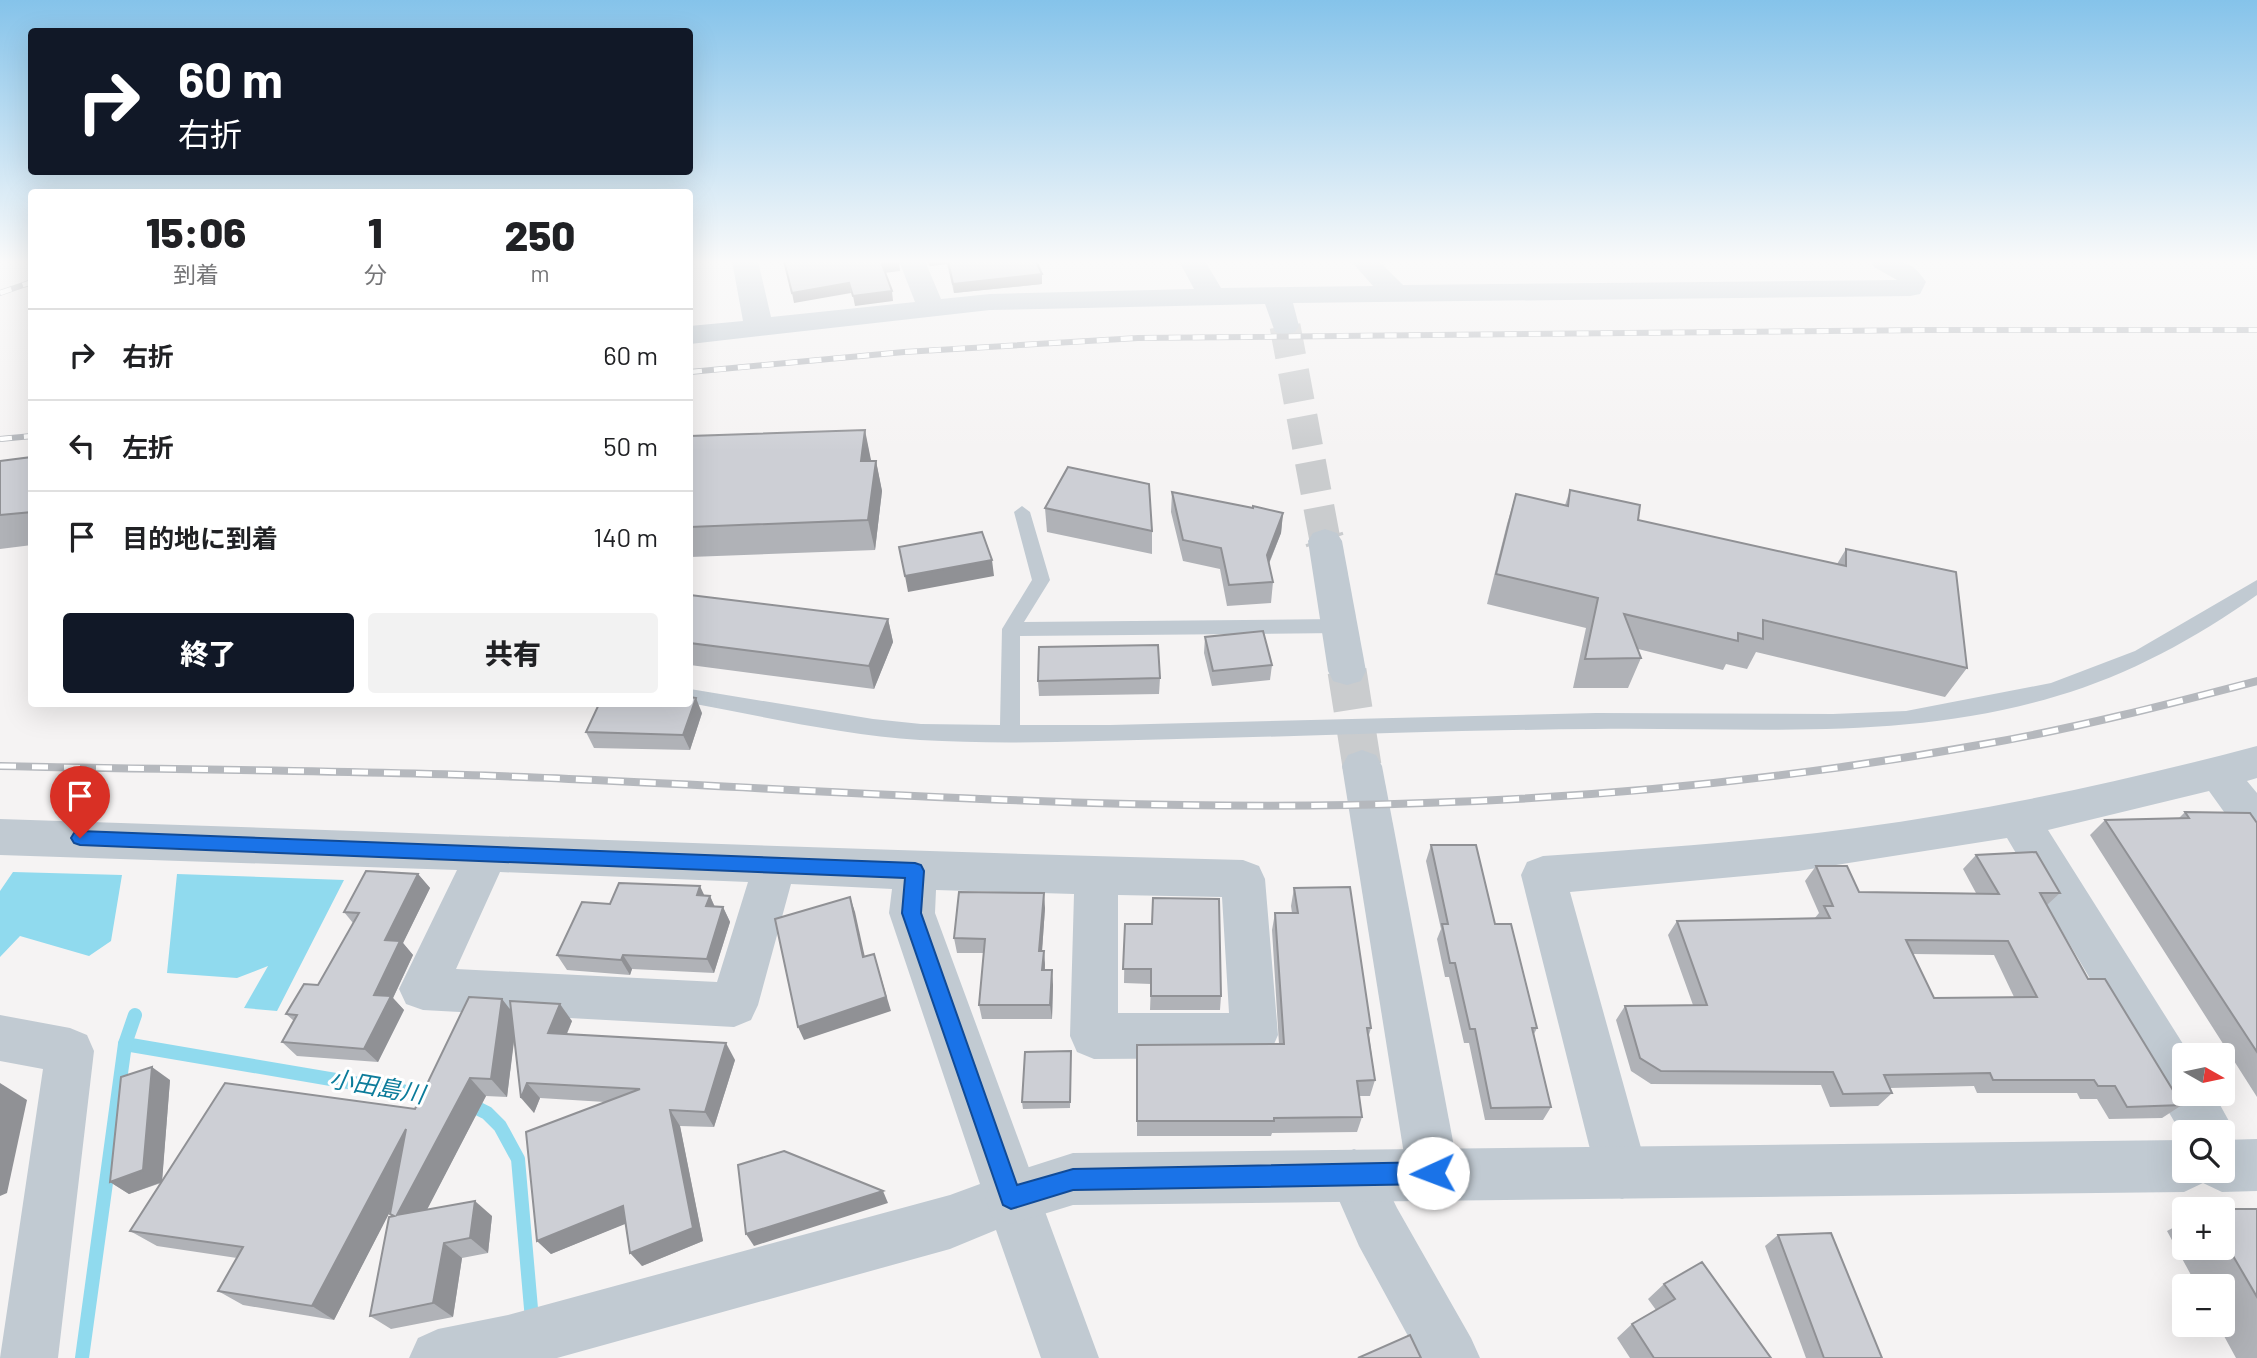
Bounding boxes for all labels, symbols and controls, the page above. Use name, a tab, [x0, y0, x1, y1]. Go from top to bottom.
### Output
text: 60 m	[178, 49, 283, 108]
icon: right	[63, 56, 154, 147]
text: 右折	[178, 114, 242, 152]
text: 15:06	[146, 206, 246, 256]
text: 1	[368, 206, 383, 256]
text: 250	[505, 209, 575, 259]
text: m	[530, 259, 549, 287]
text: 到着	[173, 260, 219, 288]
text: 分	[364, 260, 387, 288]
icon: right	[63, 336, 101, 374]
text: 60 m	[603, 339, 658, 370]
text: 右折	[122, 340, 174, 371]
icon: left	[63, 427, 101, 465]
text: 50 m	[603, 430, 658, 461]
text: 左折	[122, 431, 174, 462]
icon: arrive	[63, 518, 101, 556]
text: 140 m	[593, 521, 658, 552]
text: 目的地に到着	[122, 522, 278, 553]
button: 終了	[63, 613, 354, 693]
button: 共有	[368, 613, 658, 693]
pin	[50, 766, 110, 838]
icon: arrive	[61, 777, 99, 815]
north arrow	[2172, 1043, 2235, 1106]
map controls	[2172, 1043, 2235, 1337]
water label: 小田島川	[327, 1063, 430, 1109]
button: search	[2172, 1120, 2235, 1183]
position arrow	[1396, 1136, 1470, 1210]
button: +	[2172, 1197, 2235, 1260]
button: −	[2172, 1274, 2235, 1337]

